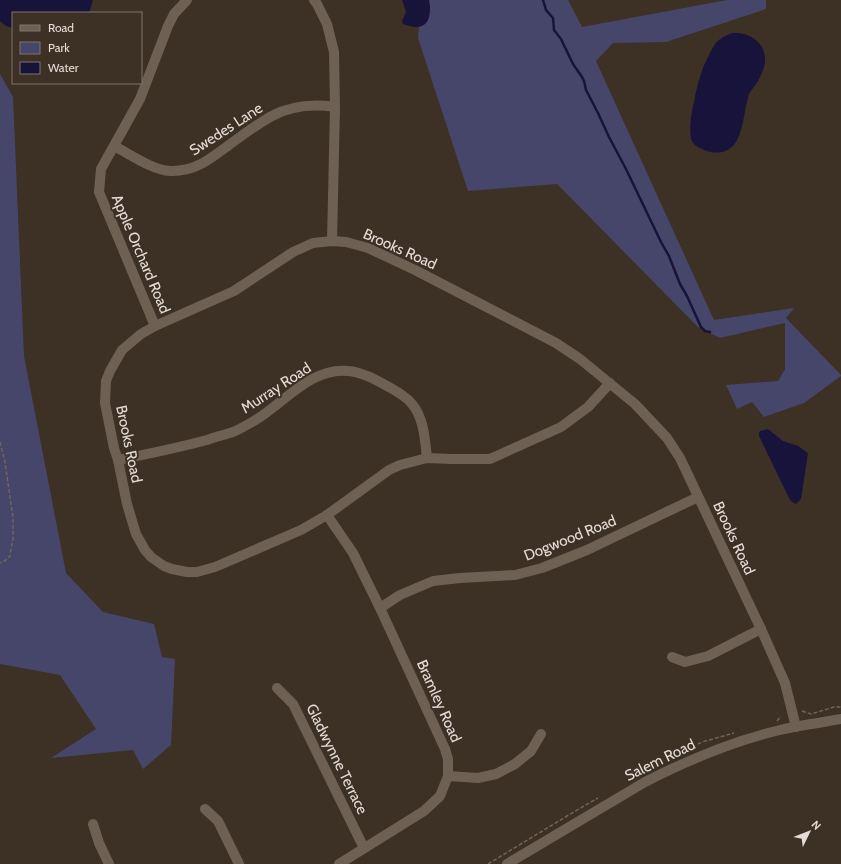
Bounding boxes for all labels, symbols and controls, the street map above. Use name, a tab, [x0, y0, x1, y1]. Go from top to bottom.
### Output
legend	[12, 12, 142, 84]
text: Road	[48, 20, 74, 35]
text: Park	[48, 40, 70, 55]
text: Water	[48, 60, 79, 75]
street label: Swedes Lane	[186, 99, 266, 159]
street label: Apple Orchard Road	[108, 192, 174, 316]
street label: Brooks Road	[360, 225, 440, 273]
street label: Murray Road	[238, 359, 314, 417]
street label: Brooks Road	[112, 404, 146, 484]
street label: Brooks Road	[709, 499, 759, 577]
street label: Dogwood Road	[521, 511, 619, 565]
street label: Bramley Road	[413, 657, 465, 745]
street label: Gladwynne Terrace	[302, 701, 372, 818]
street label: Salem Road	[622, 735, 698, 785]
north arrow	[789, 812, 829, 852]
text: N	[809, 818, 824, 833]

